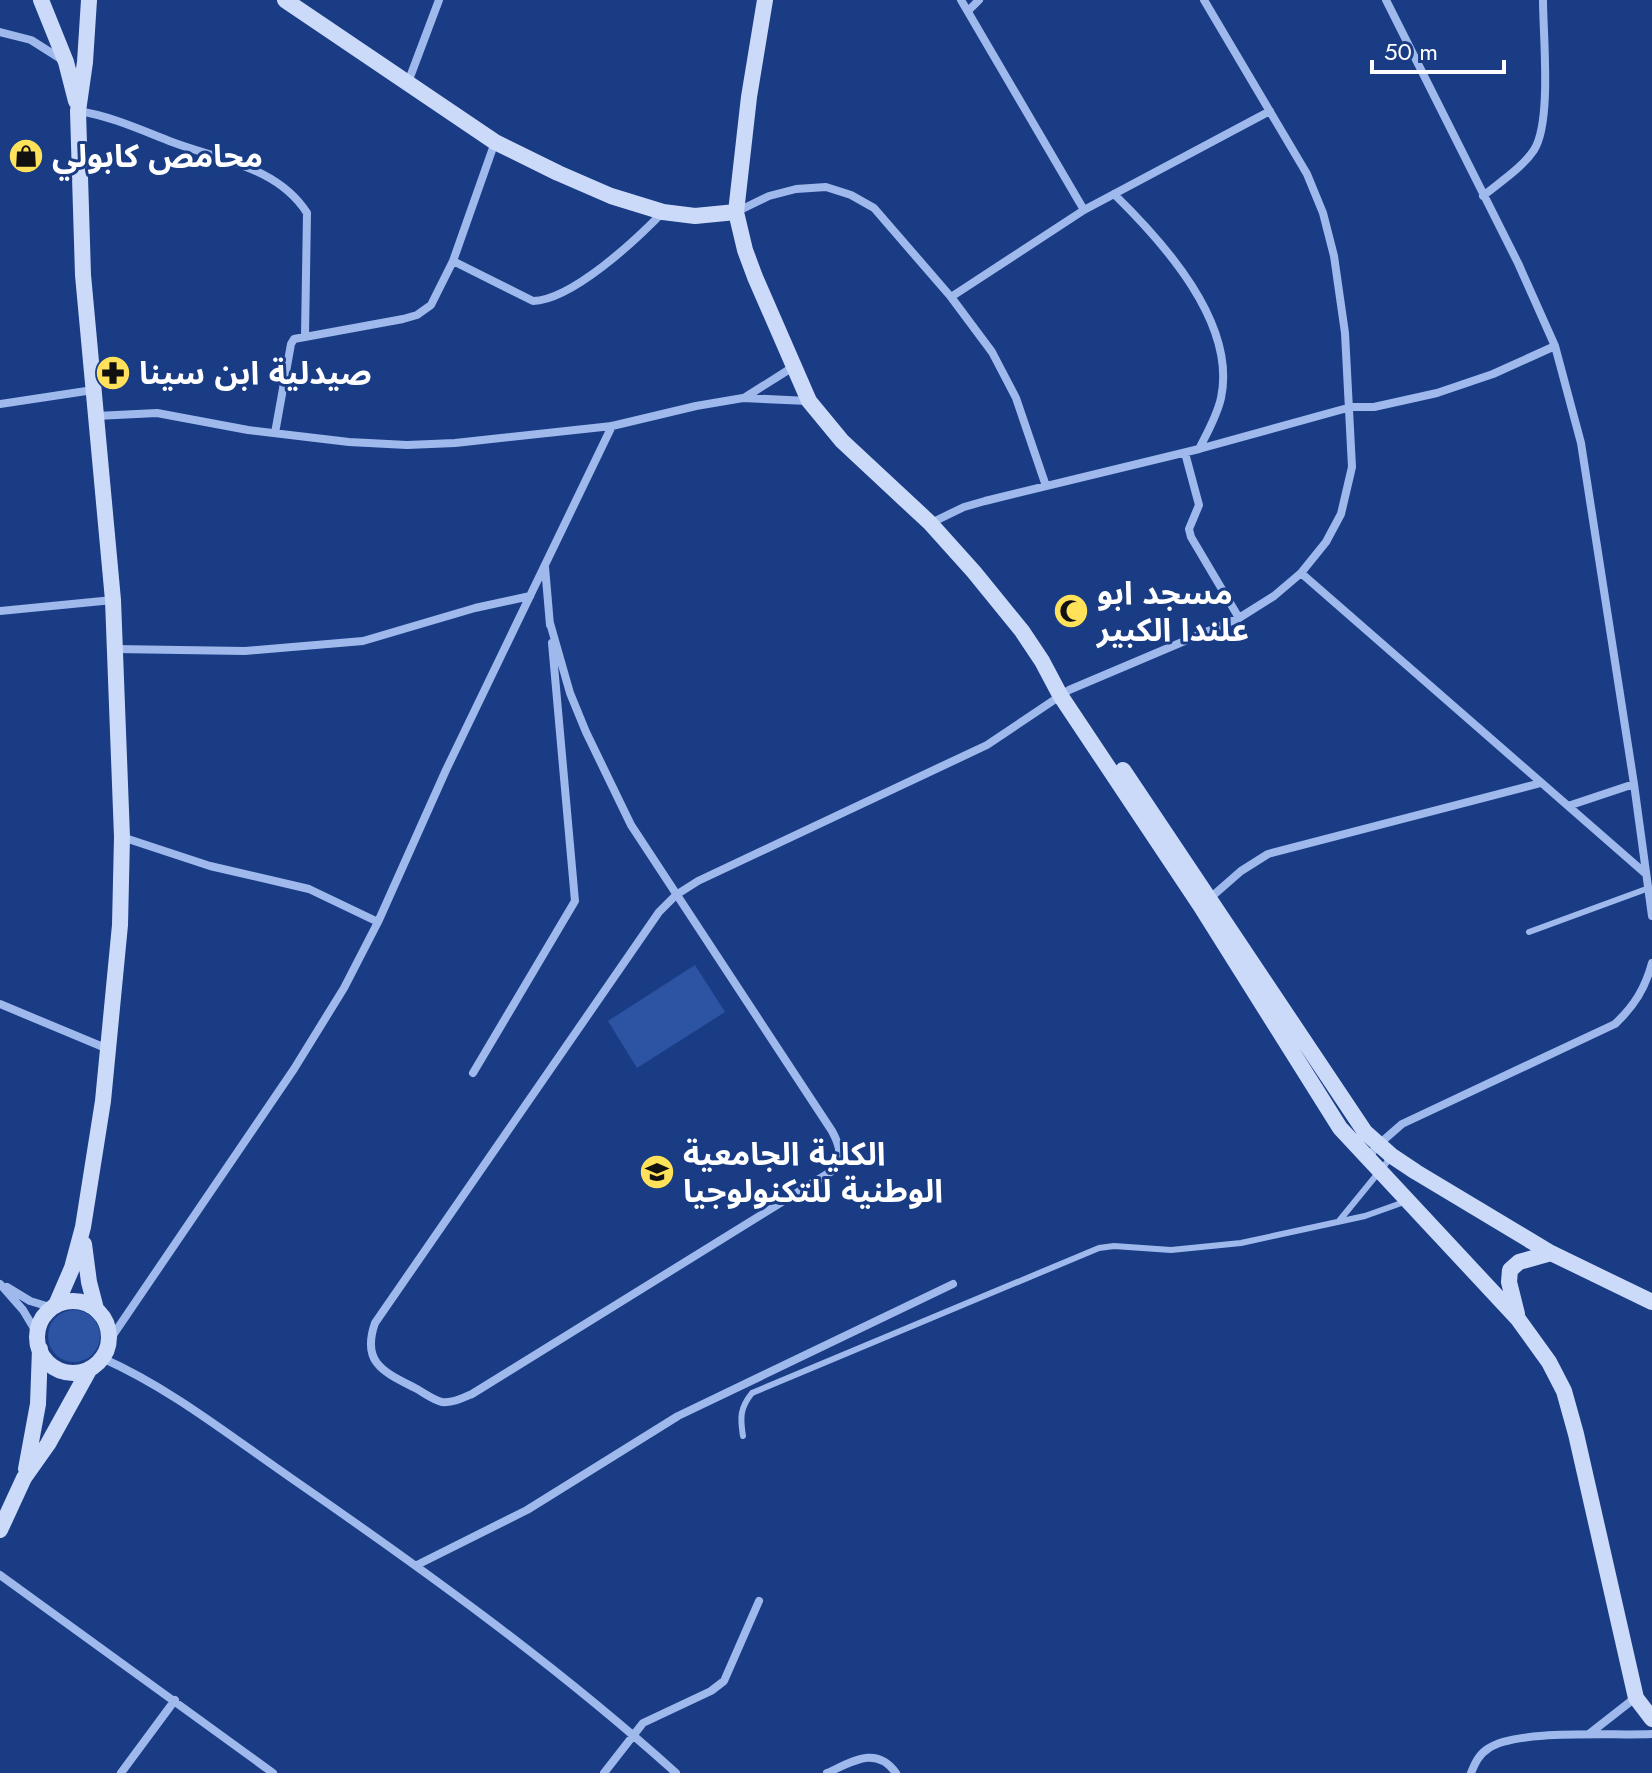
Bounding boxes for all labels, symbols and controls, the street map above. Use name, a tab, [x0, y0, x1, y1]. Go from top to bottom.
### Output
scale bar	[1372, 24, 1504, 74]
text: 50 m	[1384, 34, 1438, 69]
place label: محامص كابولي	[52, 133, 263, 181]
shop icon: محامص كابولي	[7, 137, 45, 175]
place label: صيدلية ابن سينا	[139, 350, 372, 396]
pharmacy icon: صيدلية ابن سينا	[94, 354, 132, 392]
place label: مسجد ابو علندا الكبير	[1095, 570, 1249, 653]
mosque icon: مسجد ابو علندا الكبير	[1052, 592, 1090, 630]
place label: الكلية الجامعية الوطنية للتكنولوجيا	[683, 1131, 943, 1214]
school or university icon: الكلية الجامعية الوطنية للتكنولوجيا	[638, 1153, 676, 1191]

